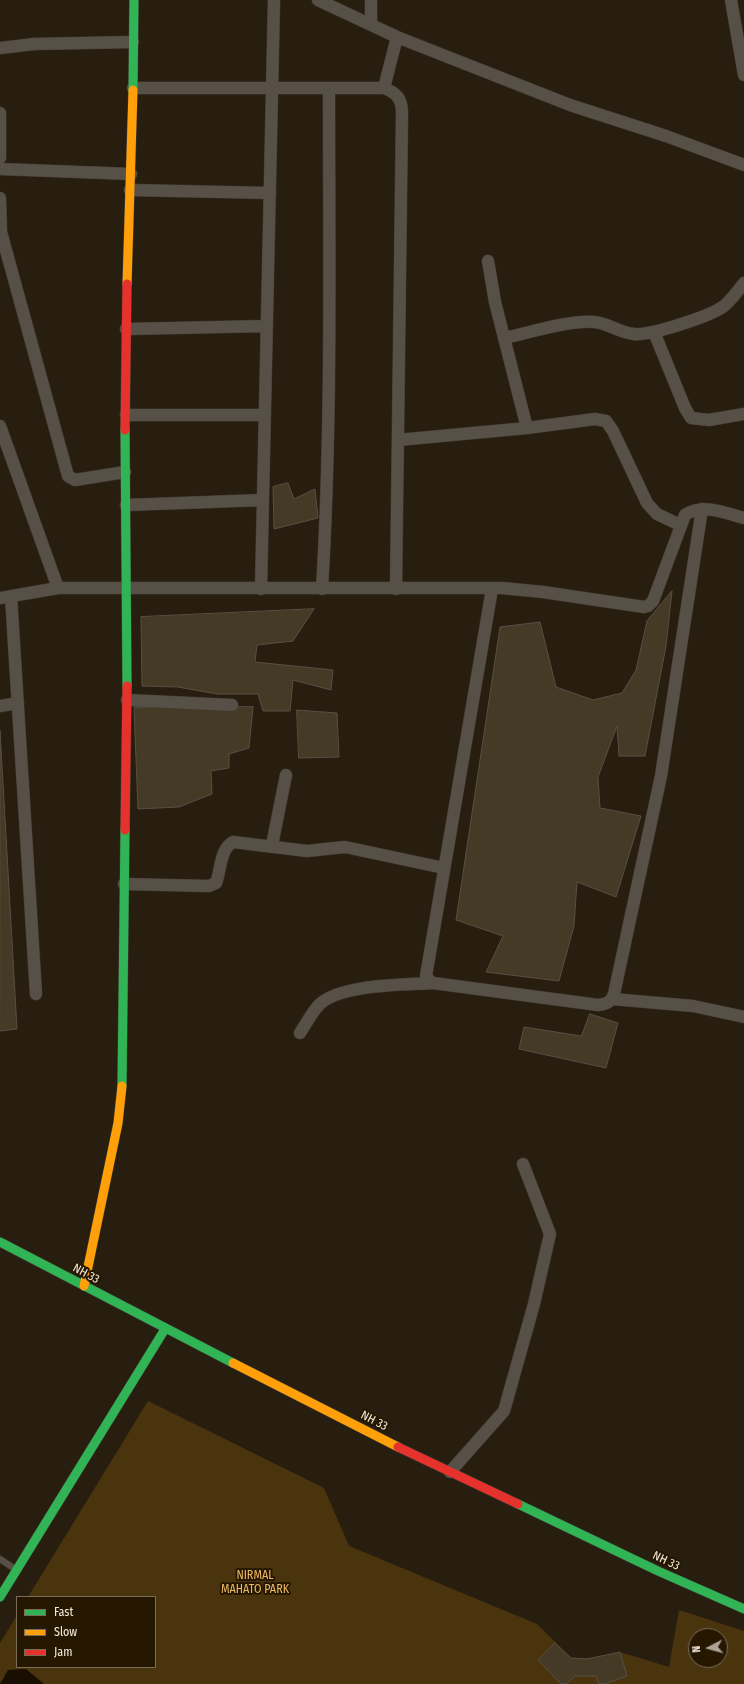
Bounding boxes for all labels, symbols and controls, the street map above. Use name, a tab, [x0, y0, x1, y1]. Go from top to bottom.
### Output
street label: NH 33	[70, 1261, 102, 1287]
street label: NH 33	[358, 1408, 390, 1434]
street label: NH 33	[650, 1549, 682, 1573]
park label: NIRMAL MAHATO PARK	[221, 1569, 289, 1597]
legend	[16, 1596, 156, 1668]
text: Fast	[54, 1605, 73, 1619]
text: Slow	[54, 1625, 77, 1639]
north arrow	[688, 1628, 728, 1668]
text: Jam	[54, 1645, 72, 1659]
text: N	[690, 1645, 703, 1653]

